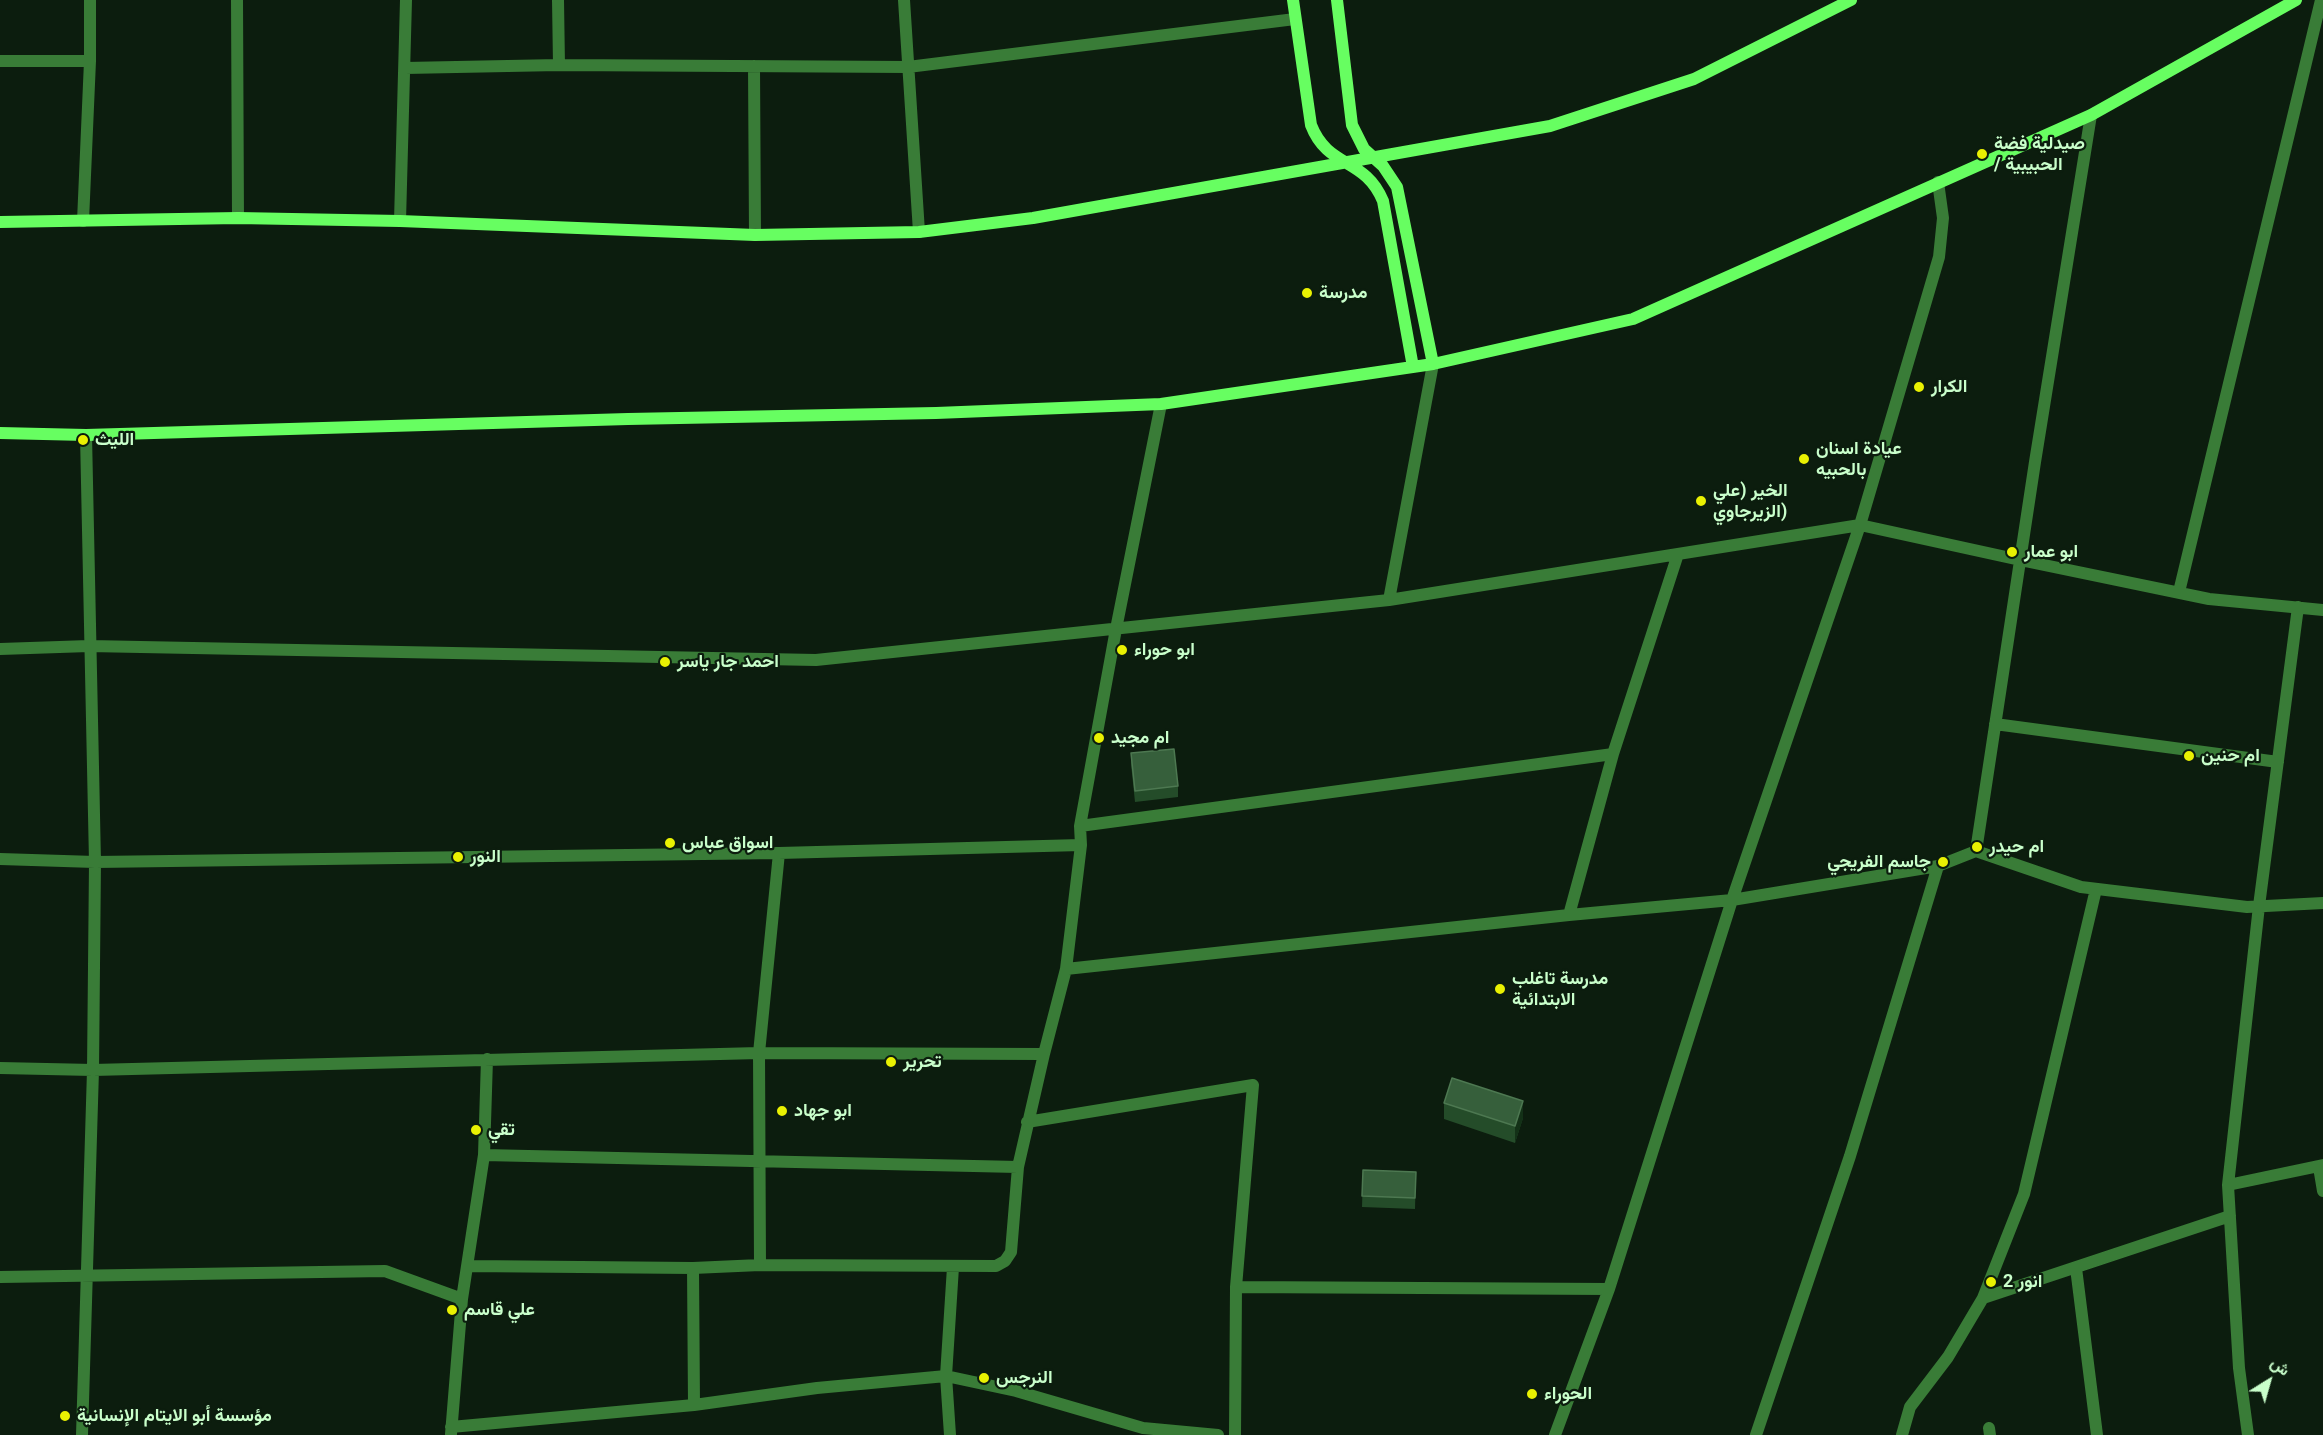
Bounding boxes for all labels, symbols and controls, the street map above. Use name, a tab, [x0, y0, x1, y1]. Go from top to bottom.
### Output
place label: صيدلية فضة / الحبيبية	[1994, 133, 2085, 176]
marker: صيدلية فضة / الحبيبية	[1975, 147, 1989, 161]
place label: مدرسة	[1319, 282, 1368, 304]
marker: مدرسة	[1300, 286, 1314, 300]
place label: الكرار	[1931, 376, 1967, 398]
marker: الكرار	[1912, 380, 1926, 394]
place label: الليث	[95, 429, 134, 451]
marker: الليث	[76, 433, 90, 447]
place label: عيادة اسنان بالحبيه	[1816, 438, 1902, 480]
marker: عيادة اسنان بالحبيه	[1797, 452, 1811, 466]
place label: الخير (علي الزيرجاوي)	[1713, 480, 1788, 522]
marker: الخير (علي الزيرجاوي)	[1694, 494, 1708, 508]
place label: ابو عمار	[2024, 541, 2078, 563]
marker: ابو عمار	[2005, 545, 2019, 559]
place label: ابو حوراء	[1134, 639, 1195, 661]
marker: ابو حوراء	[1115, 643, 1129, 657]
place label: احمد جار ياسر	[677, 651, 779, 673]
marker: احمد جار ياسر	[658, 655, 672, 669]
place label: ام مجيد	[1111, 727, 1170, 749]
marker: ام مجيد	[1092, 731, 1106, 745]
place label: ام حنين	[2201, 745, 2260, 767]
marker: ام حنين	[2182, 749, 2196, 763]
place label: اسواق عباس	[682, 832, 773, 854]
marker: اسواق عباس	[663, 836, 677, 850]
place label: ام حيدر	[1989, 836, 2044, 858]
marker: ام حيدر	[1970, 840, 1984, 854]
place label: النور	[470, 846, 501, 868]
marker: النور	[451, 850, 465, 864]
place label: جاسم الفريجي	[1827, 851, 1931, 873]
marker: جاسم الفريجي	[1936, 855, 1950, 869]
place label: مدرسة تاغلب الابتدائية	[1512, 968, 1608, 1010]
marker: مدرسة تاغلب الابتدائية	[1493, 982, 1507, 996]
place label: تحرير	[903, 1051, 942, 1073]
marker: تحرير	[884, 1055, 898, 1069]
place label: ابو جهاد	[794, 1100, 852, 1122]
marker: ابو جهاد	[775, 1104, 789, 1118]
place label: تقي	[488, 1119, 515, 1141]
marker: تقي	[469, 1123, 483, 1137]
place label: انور 2	[2003, 1271, 2042, 1293]
marker: انور 2	[1984, 1275, 1998, 1289]
place label: علي قاسم	[464, 1299, 535, 1321]
marker: علي قاسم	[445, 1303, 459, 1317]
north arrow	[2239, 1351, 2299, 1411]
text: ش	[2267, 1353, 2294, 1380]
place label: النرجس	[996, 1367, 1053, 1389]
marker: النرجس	[977, 1371, 991, 1385]
place label: الحوراء	[1544, 1383, 1592, 1405]
marker: الحوراء	[1525, 1387, 1539, 1401]
place label: مؤسسة أبو الايتام الإنسانية	[77, 1405, 272, 1427]
marker: مؤسسة أبو الايتام الإنسانية	[58, 1409, 72, 1423]

